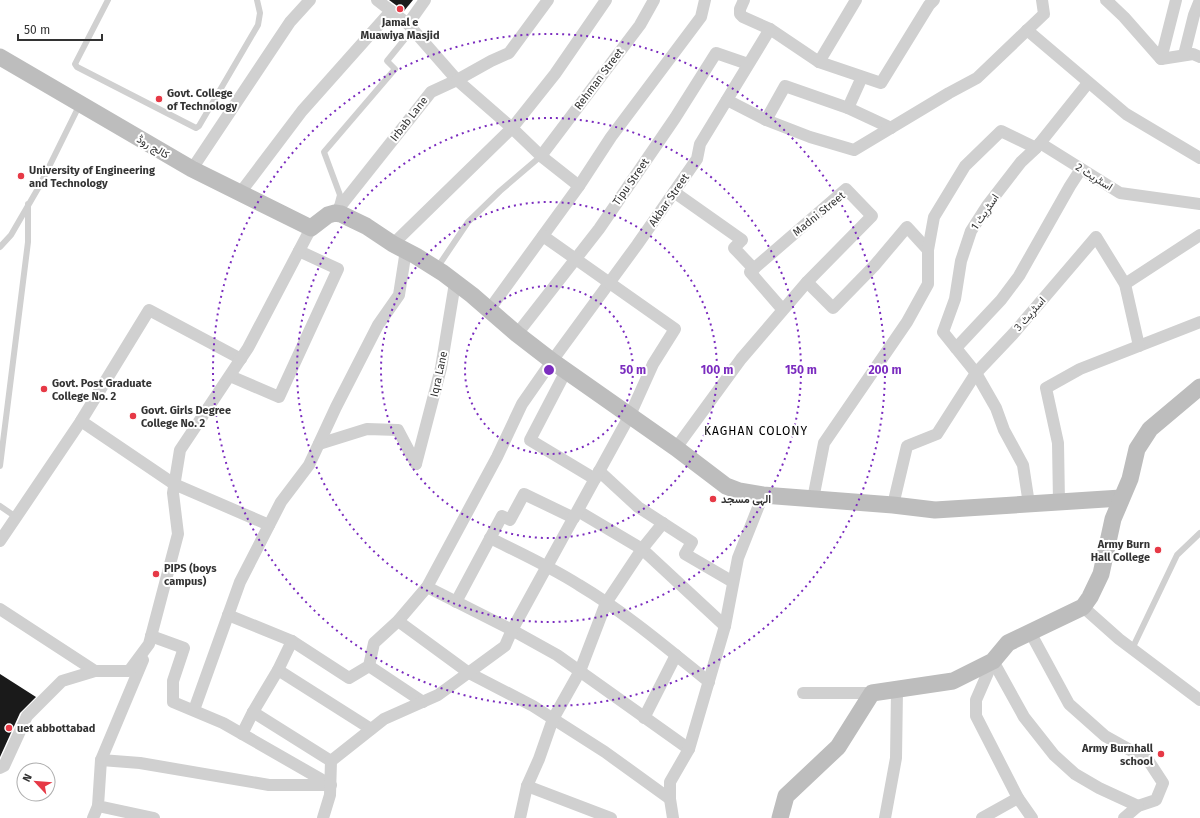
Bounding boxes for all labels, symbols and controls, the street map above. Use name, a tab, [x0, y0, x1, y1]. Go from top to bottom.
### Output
marker: Jamal e Muawiya Masjid	[395, 4, 405, 14]
scale bar	[18, 16, 102, 42]
place label: Jamal e Muawiya Masjid	[360, 16, 440, 42]
text: 50 m	[24, 23, 50, 37]
street label: Rehman Street	[572, 46, 626, 112]
place label: Govt. College of Technology	[167, 87, 237, 113]
marker: Govt. College of Technology	[154, 94, 164, 104]
street label: Irbab Lane	[388, 94, 430, 144]
street label: کالج روڈ	[134, 133, 172, 162]
street label: Tipu Street	[610, 156, 652, 208]
street label: اسٹریٹ 2	[1073, 161, 1115, 193]
place label: University of Engineering and Technology	[29, 164, 156, 190]
marker: University of Engineering and Technology	[16, 171, 26, 181]
street label: Akbar Street	[646, 171, 692, 229]
street label: Madni Street	[790, 189, 848, 239]
street label: اسٹریٹ 1	[968, 192, 1002, 232]
street label: اسٹریٹ 3	[1012, 294, 1048, 334]
street label: Iqra Lane	[428, 350, 450, 398]
centre of rings	[542, 363, 556, 377]
text: 50 m	[620, 363, 646, 377]
text: 100 m	[701, 363, 733, 377]
text: 150 m	[785, 363, 817, 377]
text: 200 m	[868, 363, 902, 377]
place label: Govt. Post Graduate College No. 2	[52, 377, 152, 403]
marker: Govt. Post Graduate College No. 2	[39, 384, 49, 394]
place label: Govt. Girls Degree College No. 2	[141, 404, 231, 430]
marker: Govt. Girls Degree College No. 2	[128, 411, 138, 421]
district label: KAGHAN COLONY	[704, 424, 808, 438]
place label: الہی مسجد	[721, 493, 771, 506]
marker: الہی مسجد	[708, 494, 718, 504]
place label: Army Burn Hall College	[1091, 538, 1150, 564]
marker: Army Burn Hall College	[1153, 545, 1163, 555]
place label: PIPS (boys campus)	[164, 562, 217, 588]
marker: PIPS (boys campus)	[151, 569, 161, 579]
place label: uet abbottabad	[17, 722, 95, 735]
marker: uet abbottabad	[4, 723, 14, 733]
place label: Army Burnhall school	[1081, 742, 1154, 768]
marker: Army Burnhall school	[1156, 749, 1166, 759]
north arrow	[16, 762, 56, 802]
text: N	[20, 772, 35, 784]

